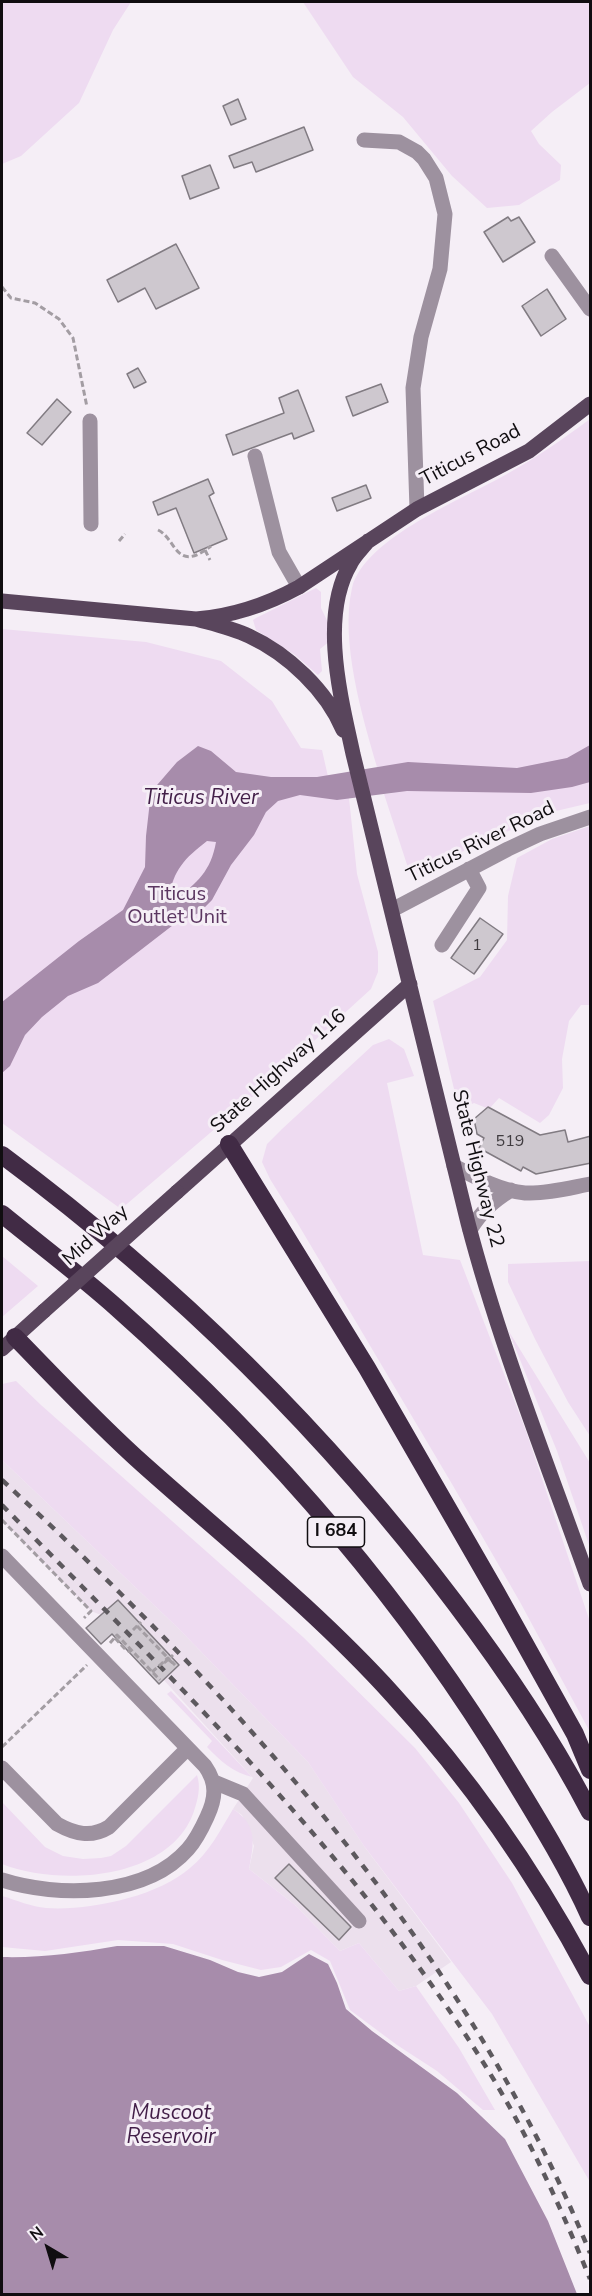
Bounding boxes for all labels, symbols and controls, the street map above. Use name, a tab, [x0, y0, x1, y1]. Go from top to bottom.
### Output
street label: Titicus Road	[417, 420, 525, 492]
water label: Titicus River	[143, 786, 259, 812]
street label: Titicus River Road	[403, 797, 559, 889]
park label: Titicus Outlet Unit	[127, 883, 227, 930]
house number: 1	[472, 936, 482, 956]
street label: State Highway 116	[206, 1005, 352, 1139]
street label: State Highway 22	[446, 1088, 508, 1250]
house number: 519	[496, 1132, 524, 1152]
street label: Mid Way	[58, 1200, 134, 1272]
road number: I 684	[308, 1517, 364, 1547]
water label: Muscoot Reservoir	[126, 2101, 216, 2151]
north arrow	[18, 2218, 78, 2278]
text: N	[25, 2221, 48, 2246]

